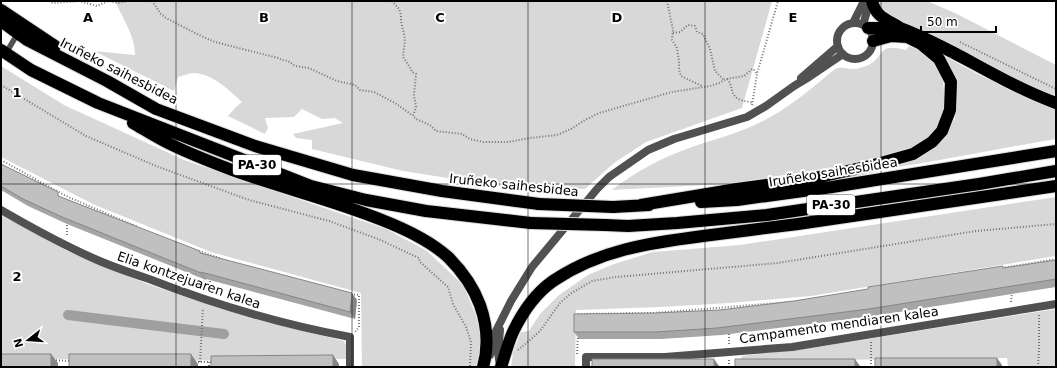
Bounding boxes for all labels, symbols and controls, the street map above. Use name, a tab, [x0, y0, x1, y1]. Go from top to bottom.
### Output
scale bar	[921, 8, 996, 34]
text: A	[83, 10, 93, 25]
text: B	[259, 10, 269, 25]
text: C	[435, 10, 445, 25]
text: D	[612, 10, 623, 25]
text: E	[789, 10, 797, 25]
text: 50 m	[927, 15, 958, 29]
street label: Iruñeko saihesbidea	[58, 35, 180, 107]
text: 1	[12, 85, 22, 100]
street label: Iruñeko saihesbidea	[768, 154, 898, 190]
road number: PA-30	[233, 155, 281, 175]
street label: Iruñeko saihesbidea	[448, 171, 580, 199]
road number: PA-30	[807, 195, 855, 215]
street label: Elia kontzejuaren kalea	[115, 248, 263, 312]
text: 2	[12, 269, 22, 284]
street label: Campamento mendiaren kalea	[738, 304, 940, 346]
north arrow	[8, 320, 48, 360]
text: N	[11, 336, 26, 349]

